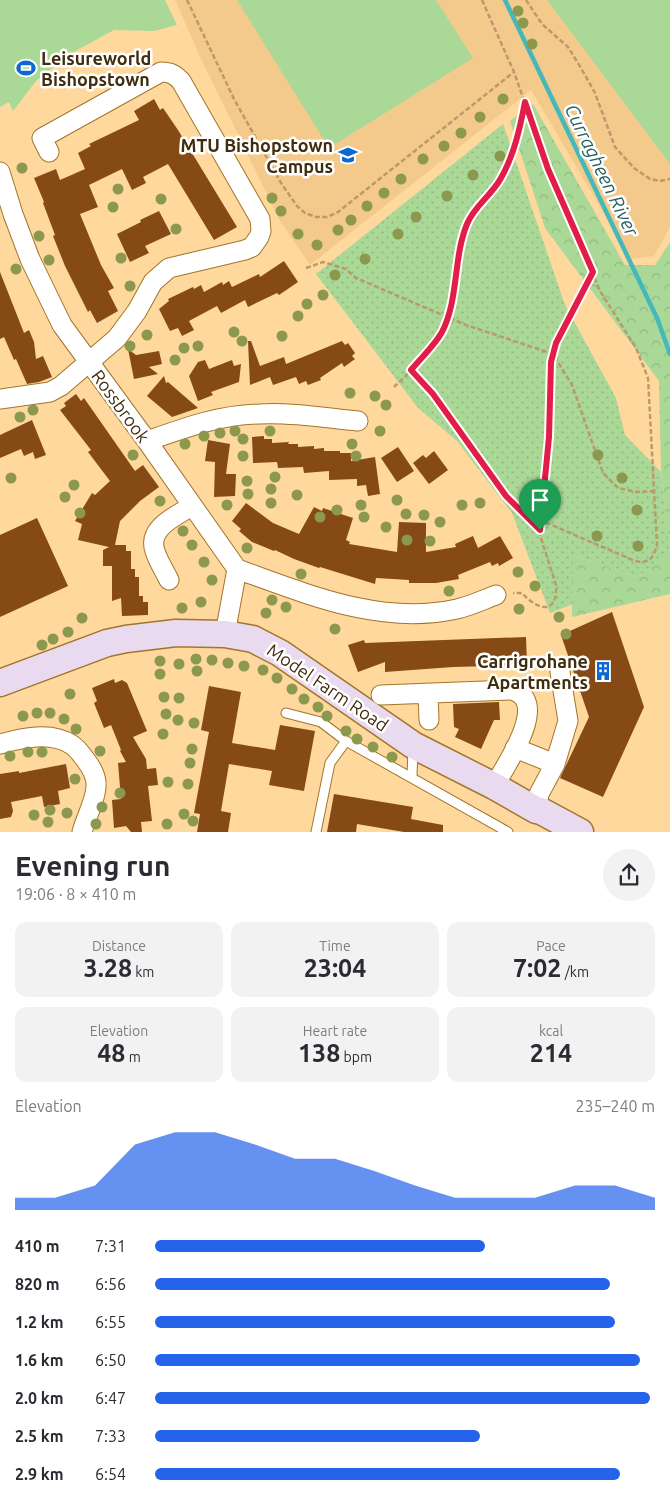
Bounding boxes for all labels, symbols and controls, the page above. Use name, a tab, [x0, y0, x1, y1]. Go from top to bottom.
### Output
place label: Leisureworld Bishopstown	[41, 48, 151, 89]
sports icon: Leisureworld Bishopstown	[15, 57, 37, 79]
water label: Curragheen River	[561, 100, 644, 240]
place label: MTU Bishopstown Campus	[180, 135, 333, 176]
school or university icon: MTU Bishopstown Campus	[337, 144, 359, 166]
street label: Rossbrook	[88, 366, 154, 446]
pin	[519, 479, 561, 530]
icon: arrive	[526, 486, 554, 514]
street label: Model Farm Road	[264, 639, 392, 735]
place label: Carrigrohane Apartments	[477, 651, 588, 692]
building icon: Carrigrohane Apartments	[592, 660, 614, 682]
button: share	[603, 849, 655, 901]
text: Evening run	[15, 850, 170, 881]
text: 19:06 · 8 × 410 m	[15, 885, 136, 903]
text: Distance	[92, 938, 146, 954]
text: Time	[319, 938, 351, 954]
text: Pace	[536, 938, 566, 954]
text: 3.28	[84, 954, 132, 982]
text: 23:04	[304, 954, 366, 982]
text: 7:02	[513, 954, 561, 982]
text: km	[132, 964, 154, 980]
text: /km	[561, 964, 589, 980]
text: Elevation	[90, 1023, 148, 1039]
text: Heart rate	[303, 1023, 367, 1039]
text: kcal	[539, 1023, 563, 1039]
text: 48	[97, 1039, 125, 1067]
text: 138	[298, 1039, 340, 1067]
text: 214	[530, 1039, 572, 1067]
text: m	[125, 1049, 141, 1065]
text: bpm	[340, 1049, 372, 1065]
text: Elevation	[15, 1097, 82, 1115]
text: 235–240 m	[575, 1097, 655, 1115]
text: 410 m	[15, 1237, 60, 1255]
text: 7:31	[95, 1237, 126, 1255]
text: 820 m	[15, 1275, 60, 1293]
text: 6:56	[95, 1275, 126, 1293]
text: 1.2 km	[15, 1313, 64, 1331]
text: 6:55	[95, 1313, 126, 1331]
text: 1.6 km	[15, 1351, 64, 1369]
text: 6:50	[95, 1351, 126, 1369]
text: 2.0 km	[15, 1389, 64, 1407]
text: 6:47	[95, 1389, 126, 1407]
text: 2.5 km	[15, 1427, 64, 1445]
text: 7:33	[95, 1427, 126, 1445]
text: 2.9 km	[15, 1465, 64, 1483]
text: 6:54	[95, 1465, 126, 1483]

